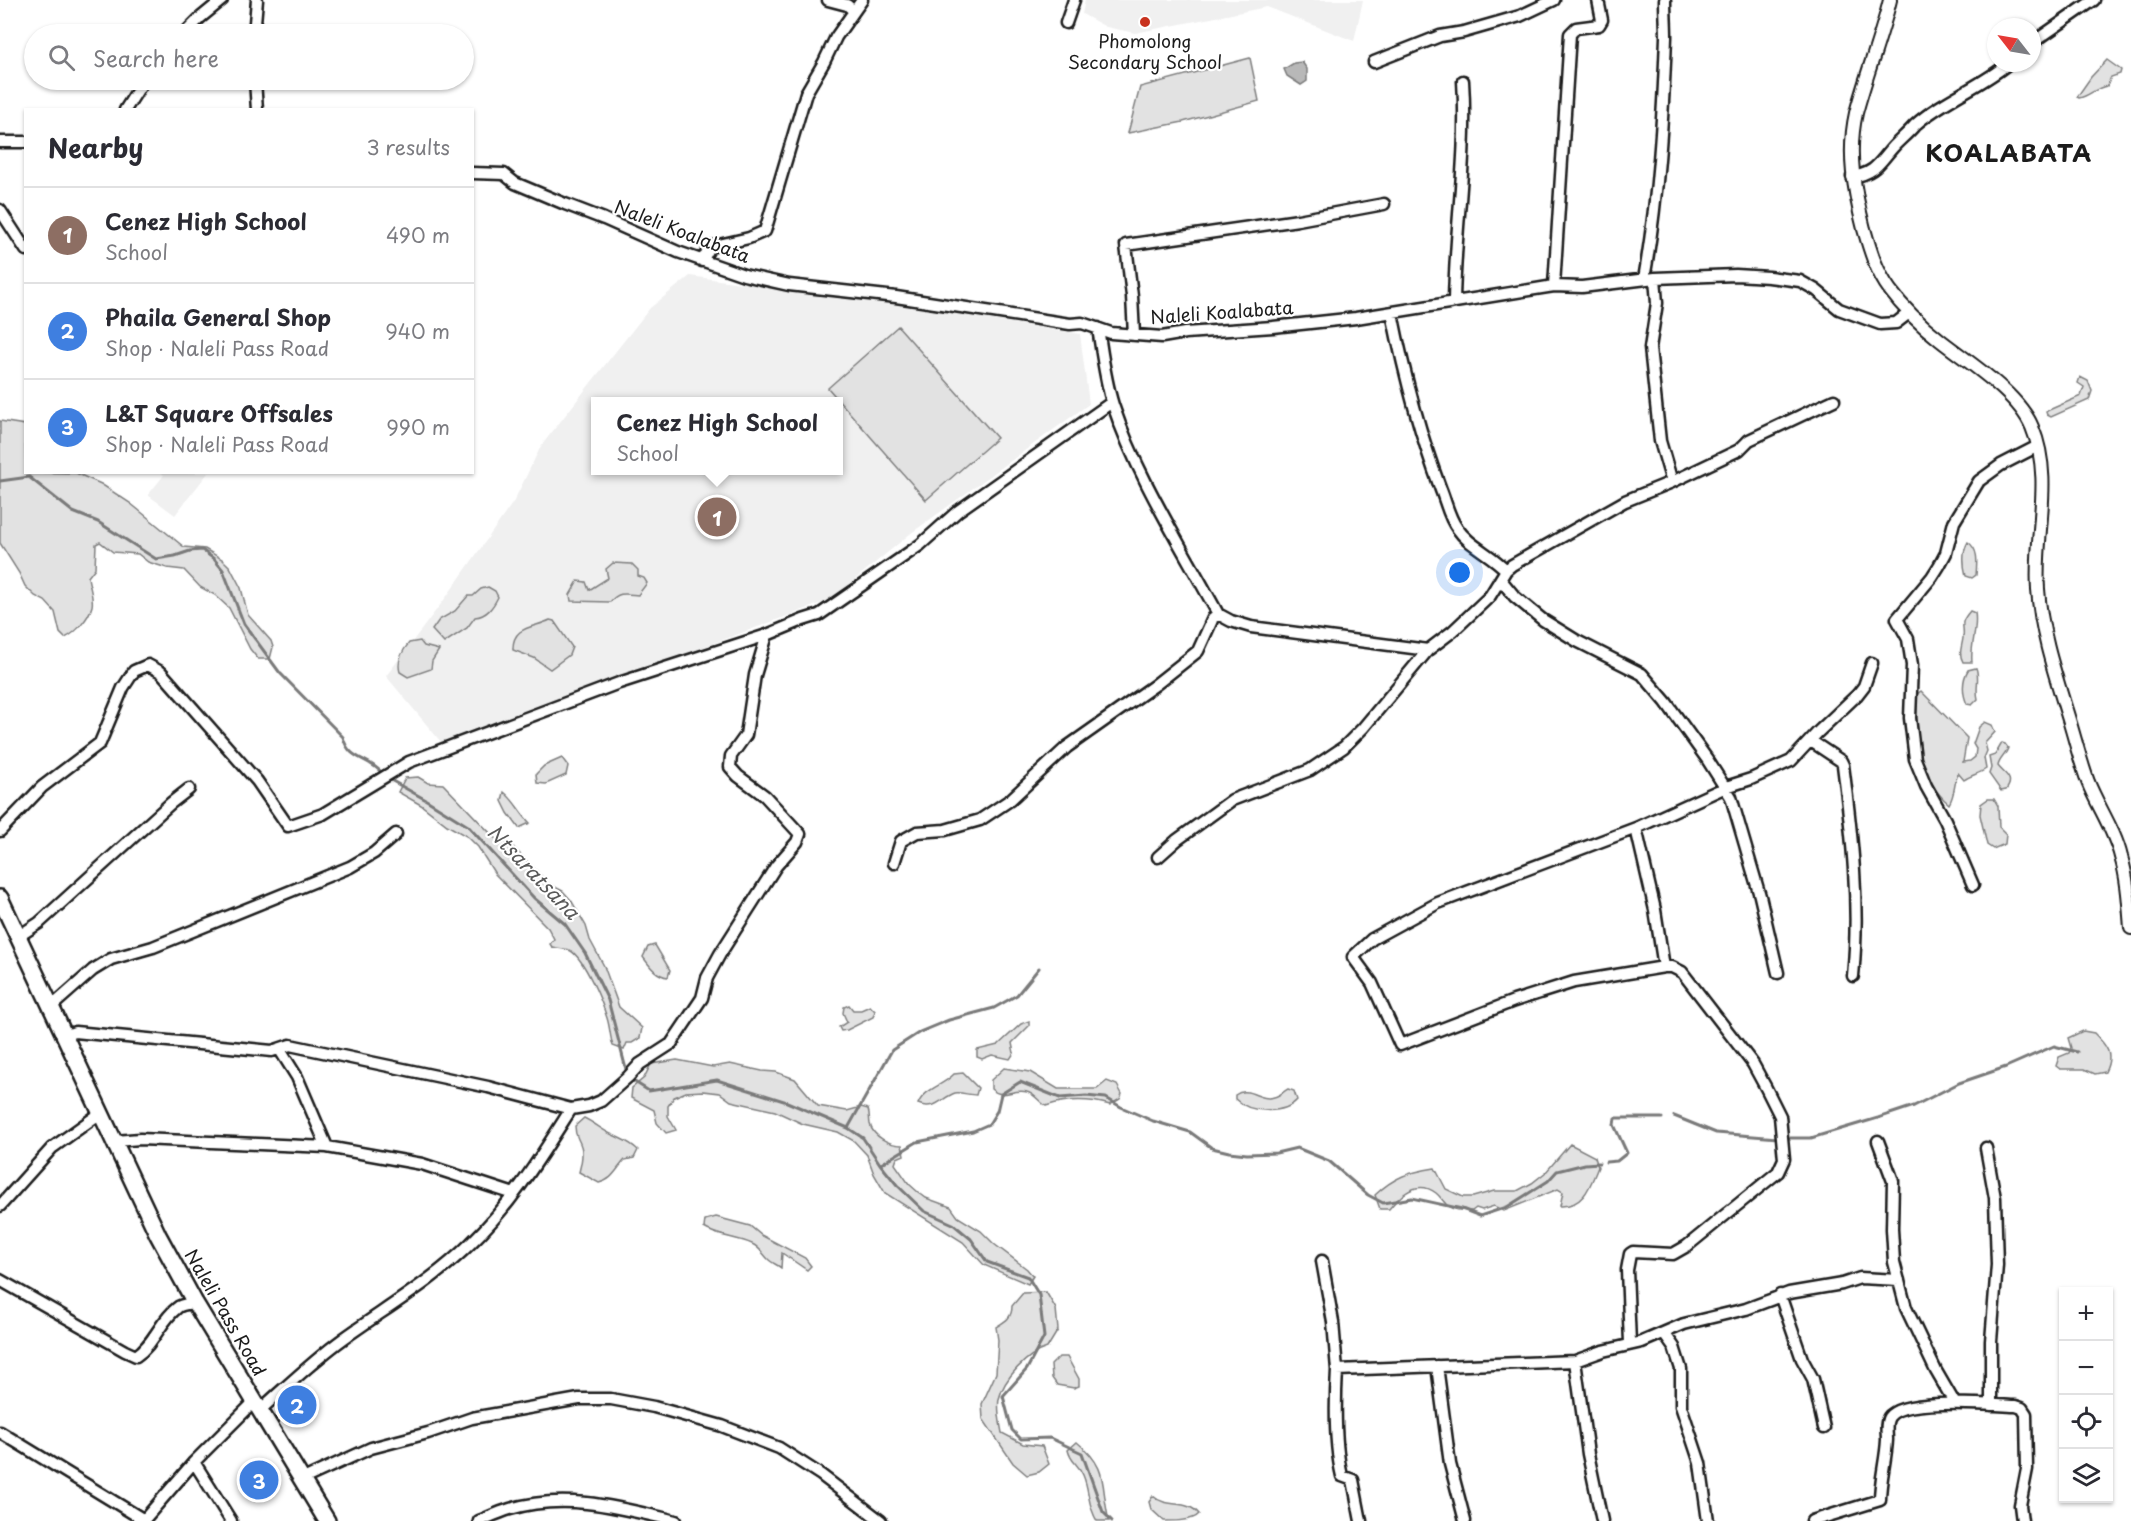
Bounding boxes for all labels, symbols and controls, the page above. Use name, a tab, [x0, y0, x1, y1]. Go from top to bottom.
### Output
marker: Phomolong Secondary School	[1138, 15, 1152, 29]
north arrow	[1987, 18, 2041, 72]
search box	[24, 24, 474, 90]
place label: Phomolong Secondary School	[1068, 27, 1222, 75]
icon: search	[45, 41, 78, 74]
text: Search here	[93, 41, 219, 74]
text: Nearby	[48, 128, 143, 167]
text: 3 results	[367, 132, 450, 162]
district label: KOALABATA	[1925, 134, 2093, 170]
street label: Naleli Koalabata	[611, 192, 755, 269]
text: Cenez High School	[105, 204, 307, 237]
text: 1	[63, 220, 72, 250]
text: 490 m	[386, 220, 450, 250]
text: School	[105, 237, 168, 267]
street label: Naleli Koalabata	[1150, 293, 1295, 330]
text: Phaila General Shop	[105, 300, 331, 333]
text: 2	[60, 316, 75, 346]
text: 940 m	[385, 316, 450, 346]
text: Shop · Naleli Pass Road	[105, 333, 329, 363]
text: L&T Square Offsales	[105, 396, 333, 429]
popup	[591, 397, 843, 475]
text: Cenez High School	[616, 405, 818, 438]
text: 3	[61, 412, 74, 442]
text: 990 m	[386, 412, 450, 442]
text: Shop · Naleli Pass Road	[105, 429, 329, 459]
text: School	[616, 438, 679, 468]
pin: 1	[698, 494, 736, 540]
your location	[1445, 558, 1474, 587]
water label: Ntsaratsana	[481, 817, 588, 927]
street label: Naleli Pass Road	[179, 1244, 274, 1381]
map controls	[2059, 1287, 2113, 1503]
button: +	[2059, 1287, 2113, 1341]
button: −	[2059, 1341, 2113, 1395]
pin: 2	[278, 1382, 316, 1428]
button: locate	[2059, 1395, 2113, 1449]
button: layers	[2059, 1449, 2113, 1503]
pin: 3	[240, 1458, 278, 1502]

